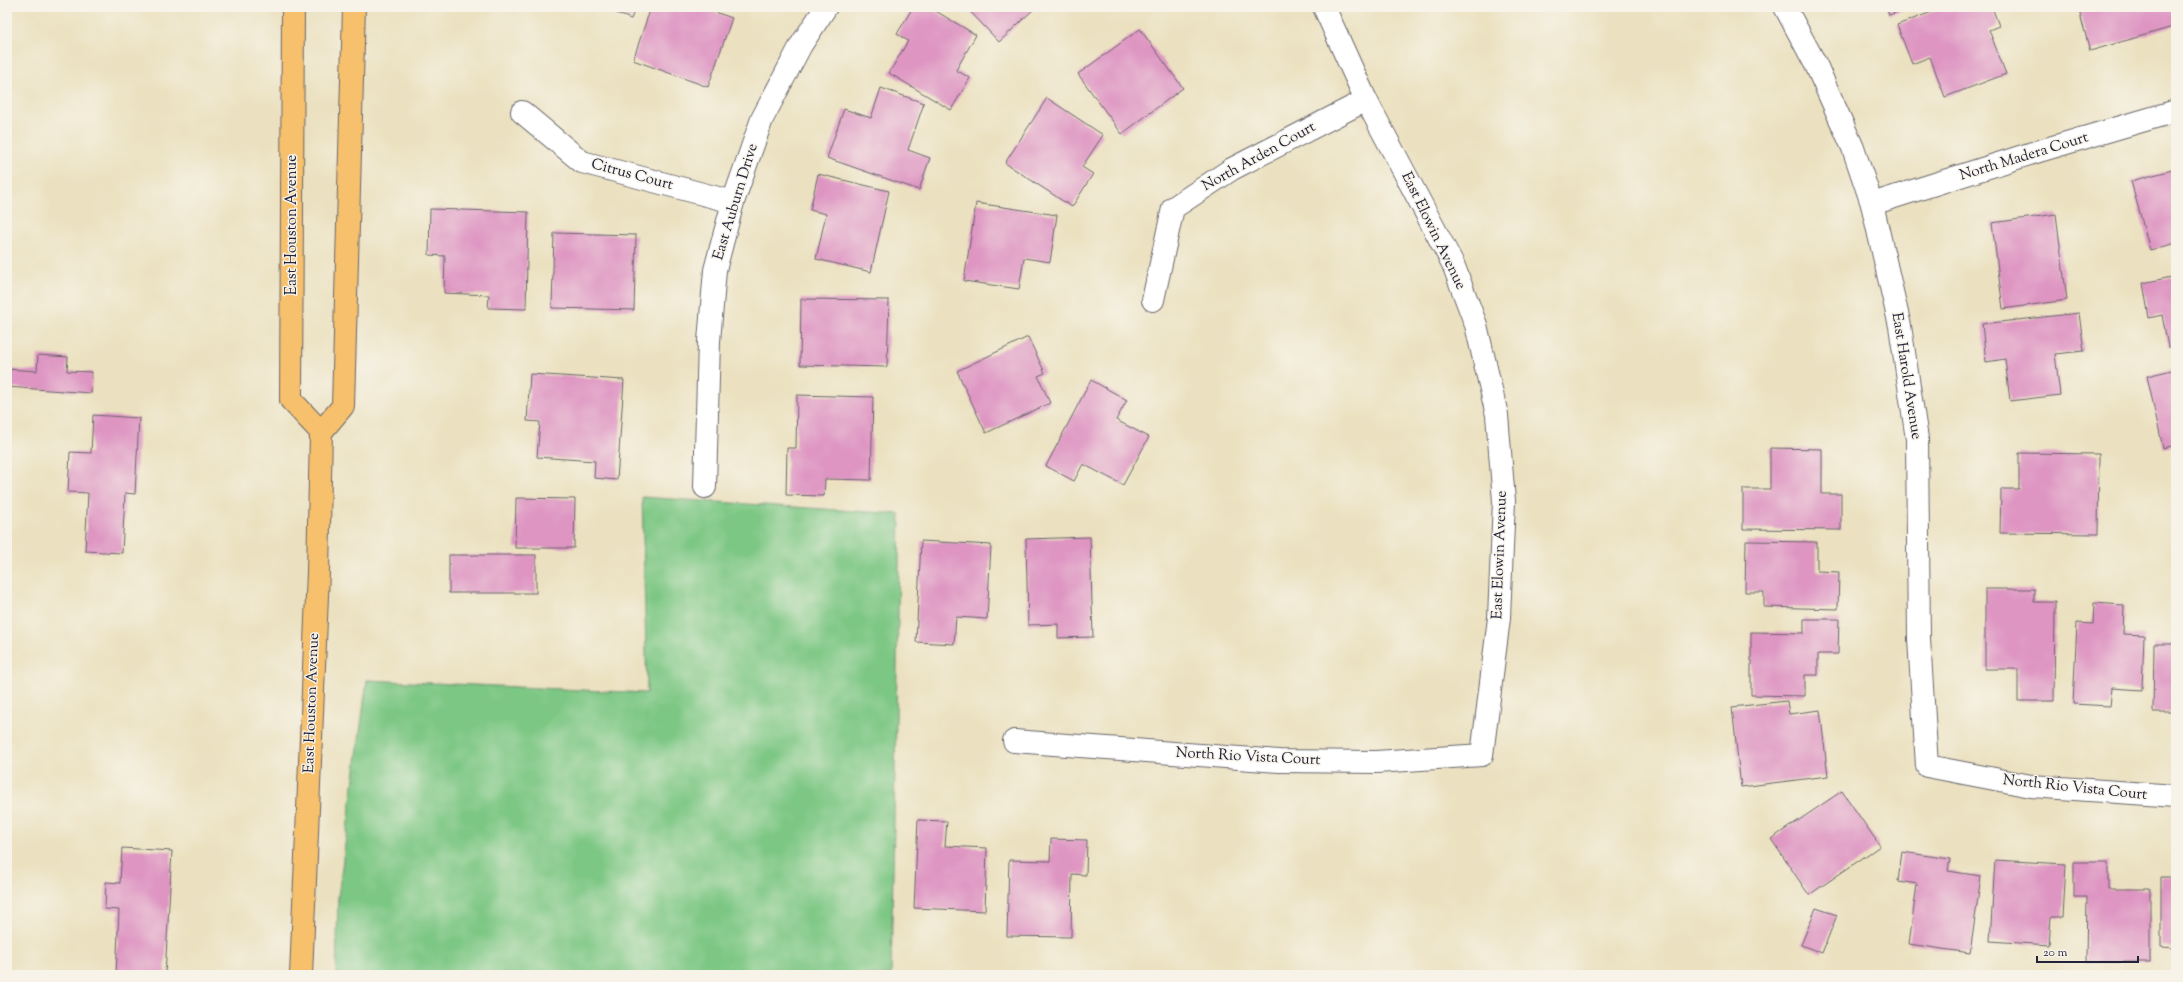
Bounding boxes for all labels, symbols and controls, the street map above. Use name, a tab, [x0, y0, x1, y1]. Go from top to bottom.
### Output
street label: North Arden Court	[1198, 117, 1320, 197]
street label: North Madera Court	[1957, 127, 2091, 187]
street label: East Auburn Drive	[708, 141, 764, 263]
street label: Citrus Court	[589, 154, 675, 196]
street label: East Houston Avenue	[282, 155, 303, 295]
street label: East Elowin Avenue	[1395, 169, 1471, 293]
street label: East Harold Avenue	[1886, 311, 1926, 441]
street label: East Elowin Avenue	[1487, 490, 1513, 620]
street label: East Houston Avenue	[299, 633, 325, 773]
street label: North Rio Vista Court	[1175, 743, 1321, 771]
street label: North Rio Vista Court	[2002, 770, 2148, 806]
scale bar	[2037, 938, 2138, 964]
text: 20 m	[2043, 944, 2068, 962]

